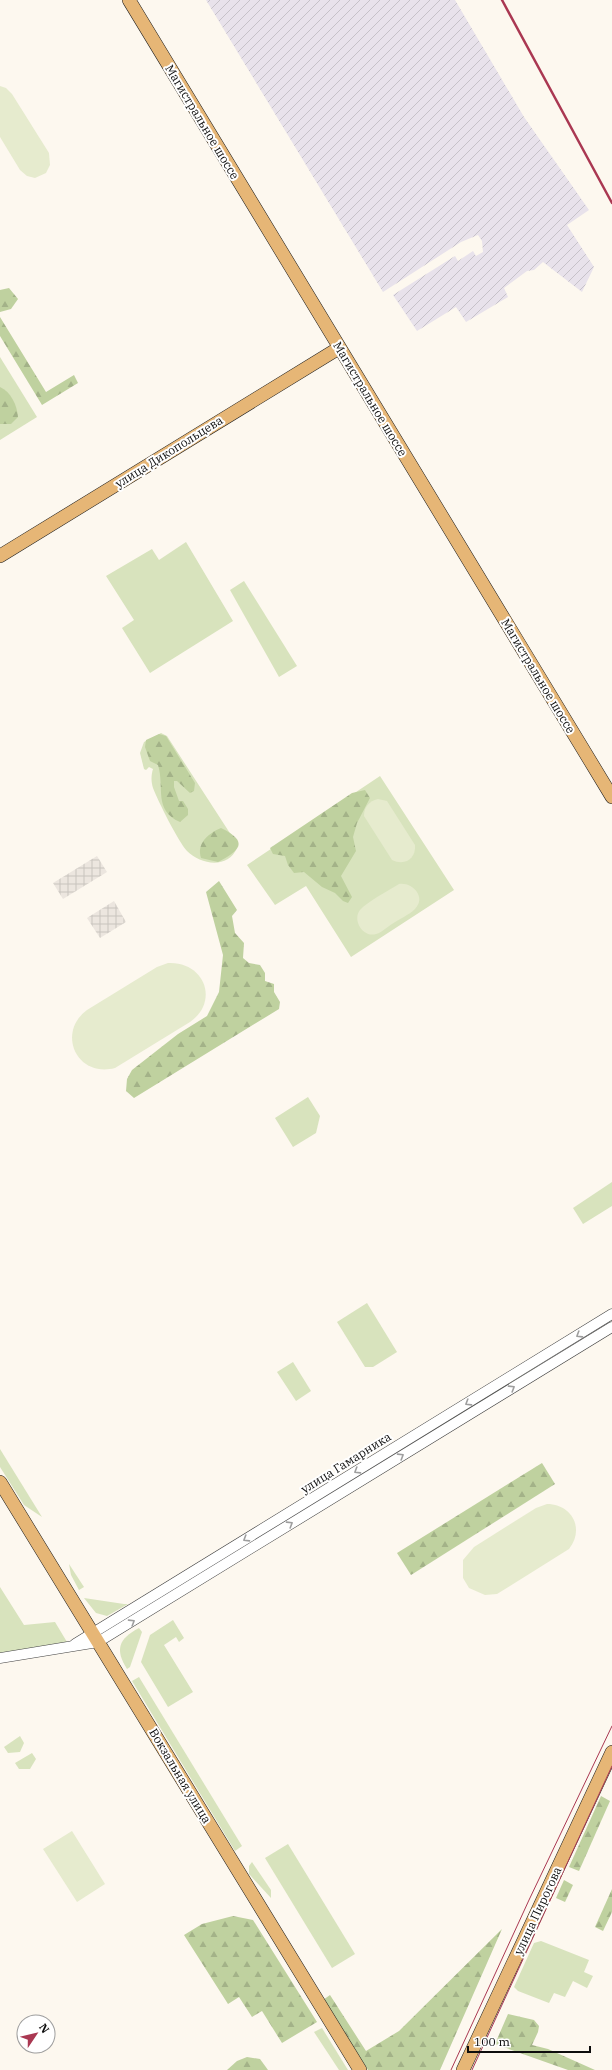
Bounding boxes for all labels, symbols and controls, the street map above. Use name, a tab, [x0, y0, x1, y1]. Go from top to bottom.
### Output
street label: Магистральное шоссе	[162, 62, 243, 182]
street label: Магистральное шоссе	[330, 339, 411, 459]
street label: улица Дикопольцева	[112, 412, 226, 491]
street label: Магистральное шоссе	[498, 616, 579, 736]
one-way arrow	[576, 1330, 583, 1337]
one-way arrow	[508, 1386, 515, 1393]
one-way arrow	[465, 1398, 472, 1405]
street label: улица Гамарника	[298, 1429, 394, 1496]
one-way arrow	[397, 1454, 404, 1461]
one-way arrow	[354, 1466, 361, 1473]
one-way arrow	[286, 1522, 293, 1529]
one-way arrow	[243, 1534, 250, 1541]
one-way arrow	[128, 1619, 135, 1626]
street label: Вокзальная улица	[146, 1726, 215, 1826]
street label: улица Пирогова	[510, 1864, 565, 1957]
north arrow	[16, 2014, 56, 2054]
text: N	[36, 2021, 53, 2036]
scale bar	[468, 2028, 590, 2054]
text: 100 m	[474, 2034, 510, 2049]

